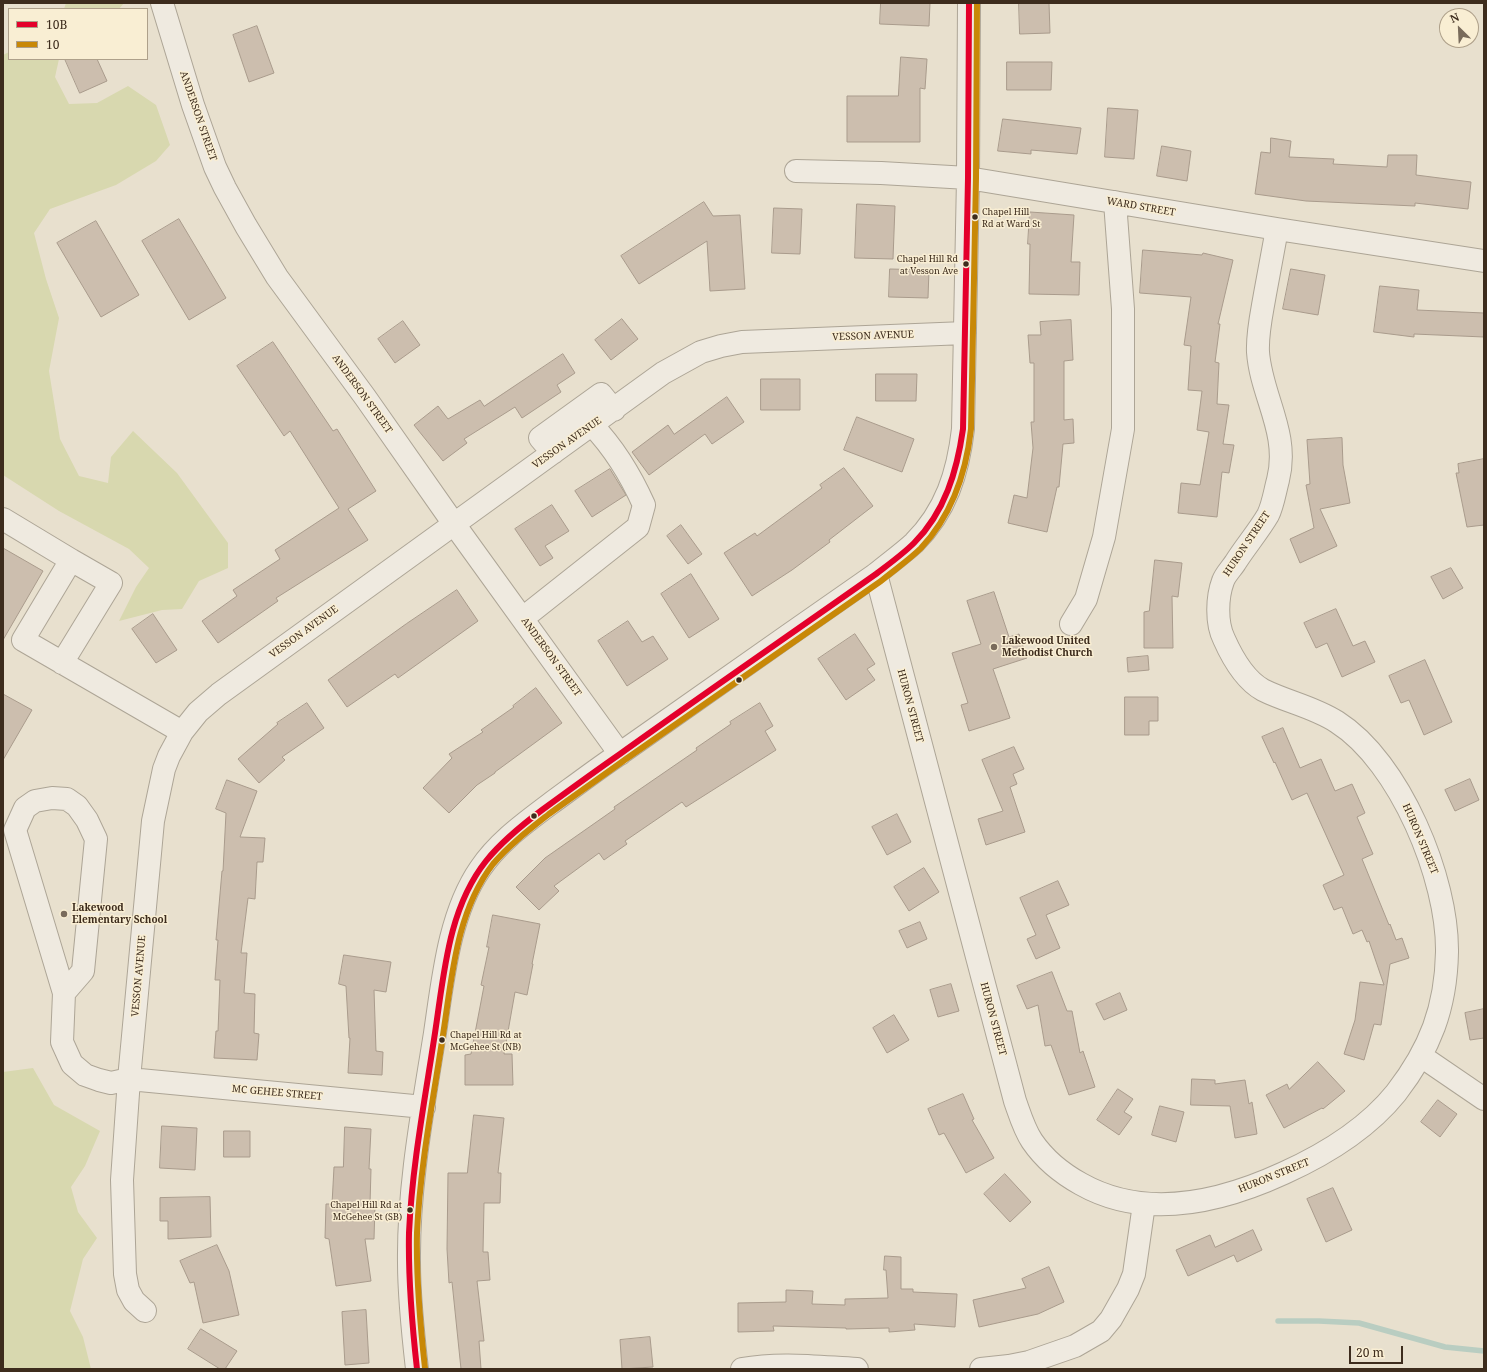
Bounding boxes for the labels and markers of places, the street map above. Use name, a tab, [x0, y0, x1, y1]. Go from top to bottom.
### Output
place label: Chapel Hill Rd at Ward St	[982, 207, 1040, 228]
marker: Chapel Hill Rd at Ward St	[970, 212, 980, 222]
place label: Chapel Hill Rd at Vesson Ave	[897, 254, 958, 275]
marker: Chapel Hill Rd at Vesson Ave	[961, 259, 971, 269]
place label: Lakewood United Methodist Church	[1002, 635, 1093, 658]
marker: Lakewood United Methodist Church	[989, 642, 999, 652]
unlabelled marker	[734, 675, 744, 685]
unlabelled marker	[529, 811, 539, 821]
place label: Lakewood Elementary School	[72, 902, 167, 926]
marker: Lakewood Elementary School	[59, 909, 69, 919]
place label: Chapel Hill Rd at McGehee St (NB)	[450, 1030, 522, 1051]
marker: Chapel Hill Rd at McGehee St (NB)	[437, 1035, 447, 1045]
place label: Chapel Hill Rd at McGehee St (SB)	[330, 1200, 402, 1221]
marker: Chapel Hill Rd at McGehee St (SB)	[405, 1205, 415, 1215]

